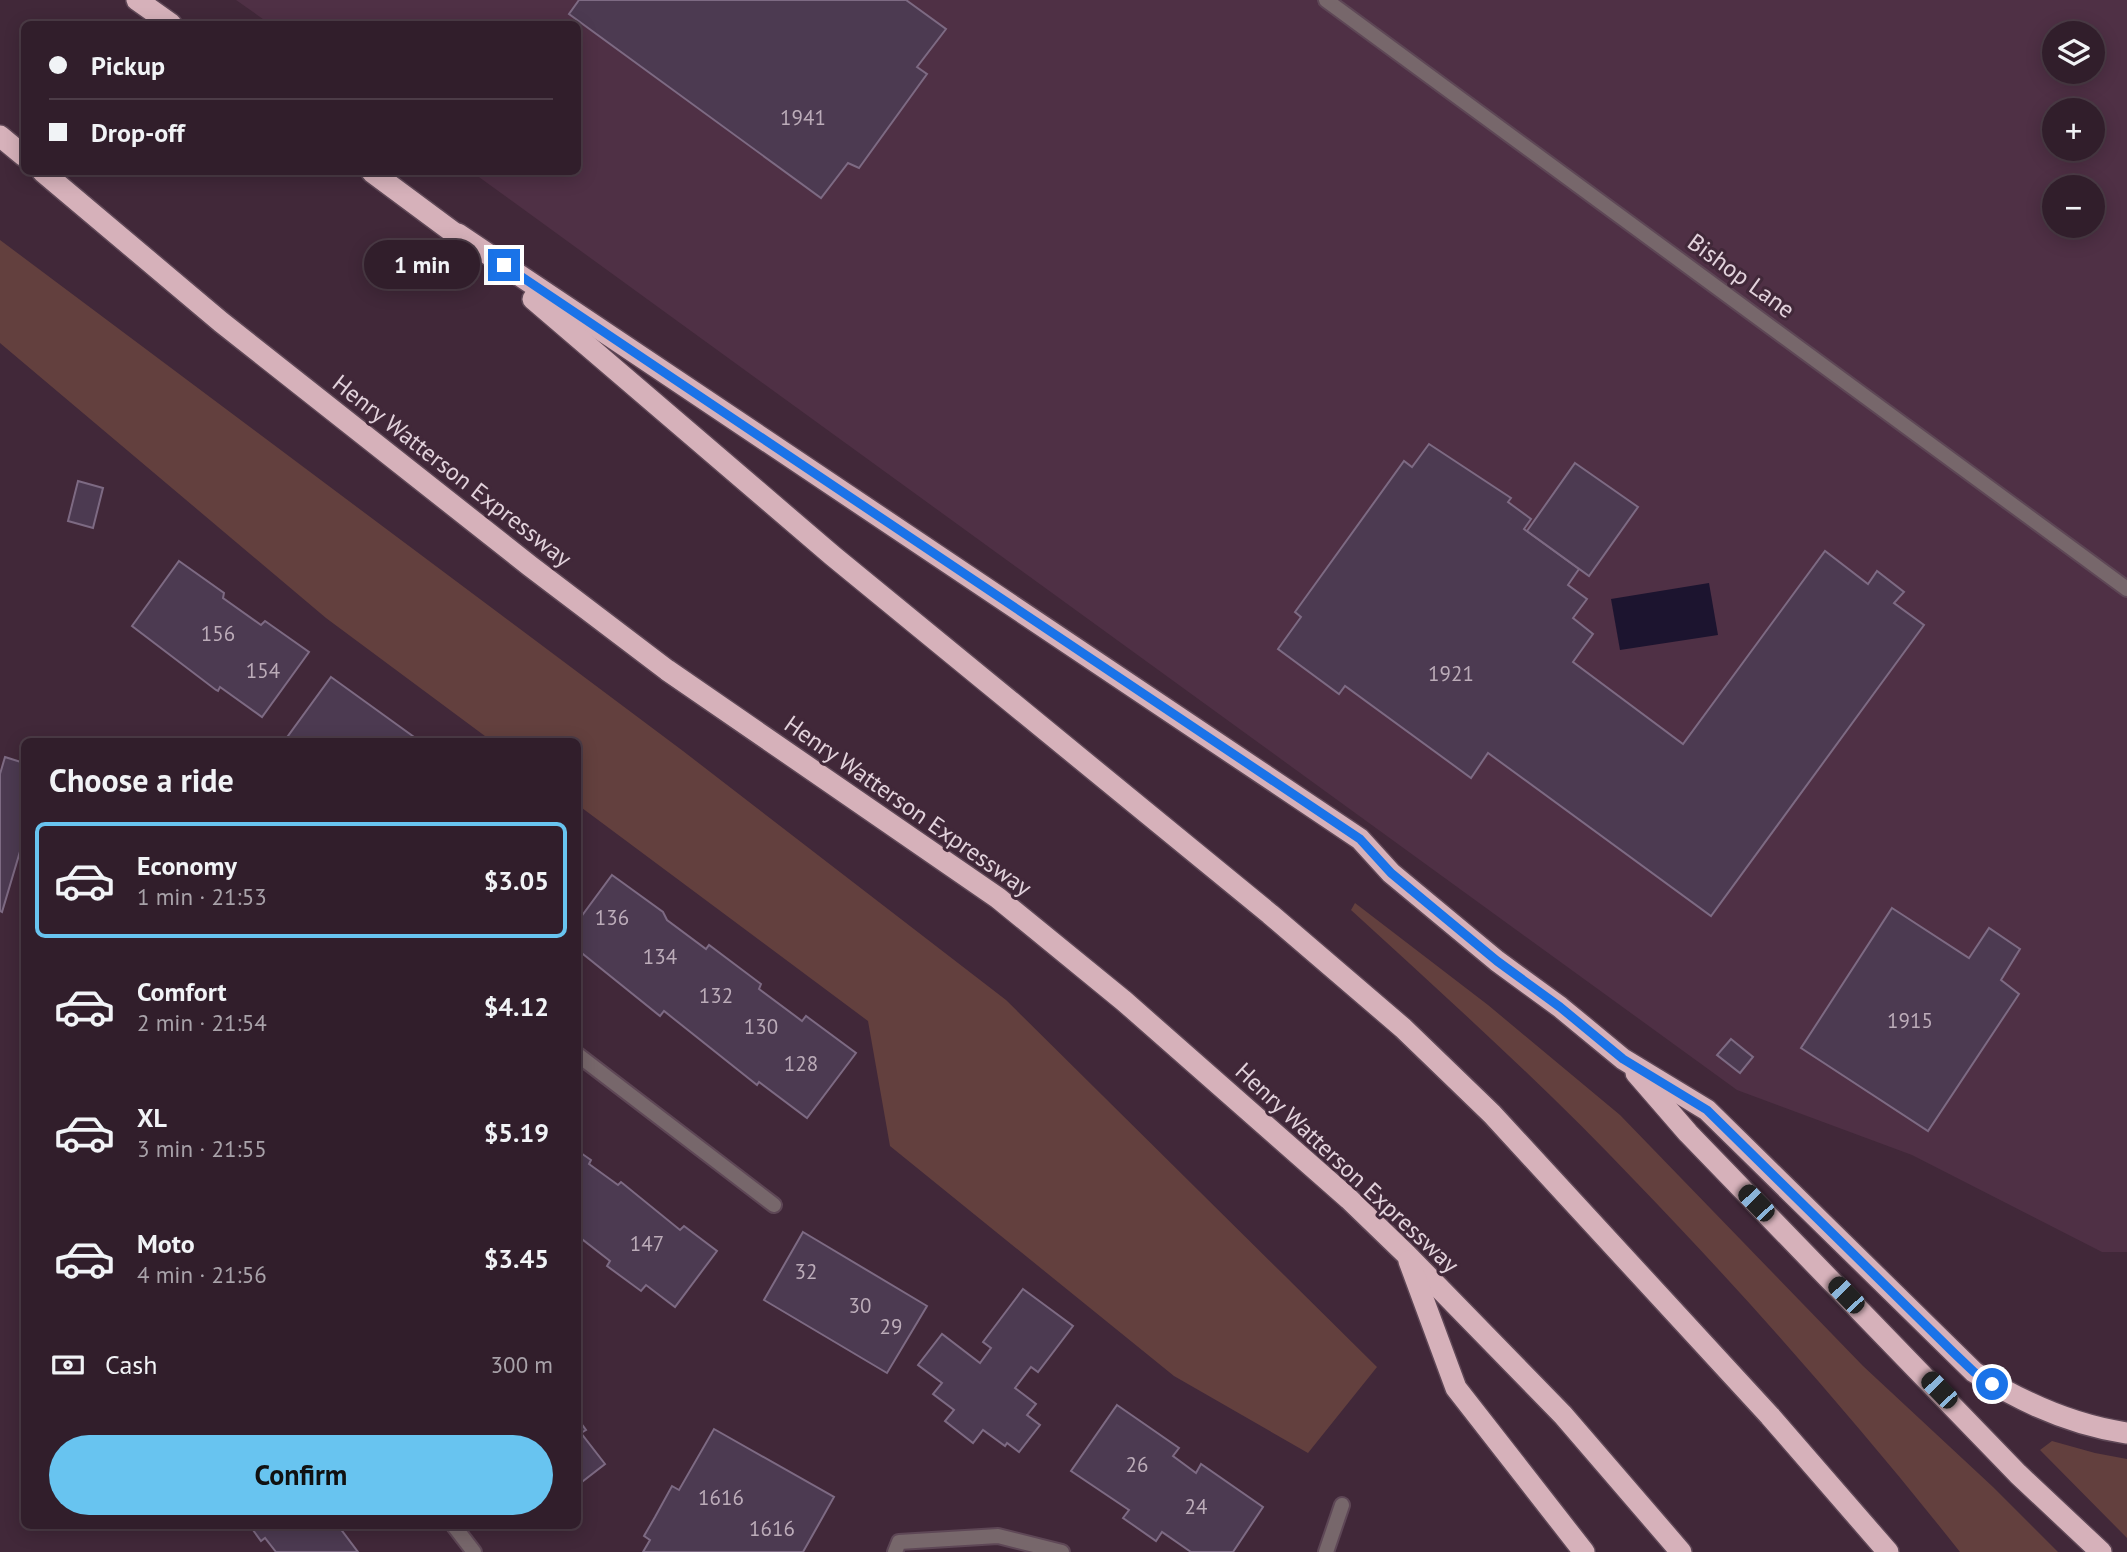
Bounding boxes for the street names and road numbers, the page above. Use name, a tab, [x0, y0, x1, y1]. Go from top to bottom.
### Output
street label: Bishop Lane	[1682, 226, 1801, 325]
street label: Henry Watterson Expressway	[327, 368, 578, 574]
street label: Henry Watterson Expressway	[779, 708, 1038, 903]
street label: Henry Watterson Expressway	[1229, 1056, 1466, 1280]

